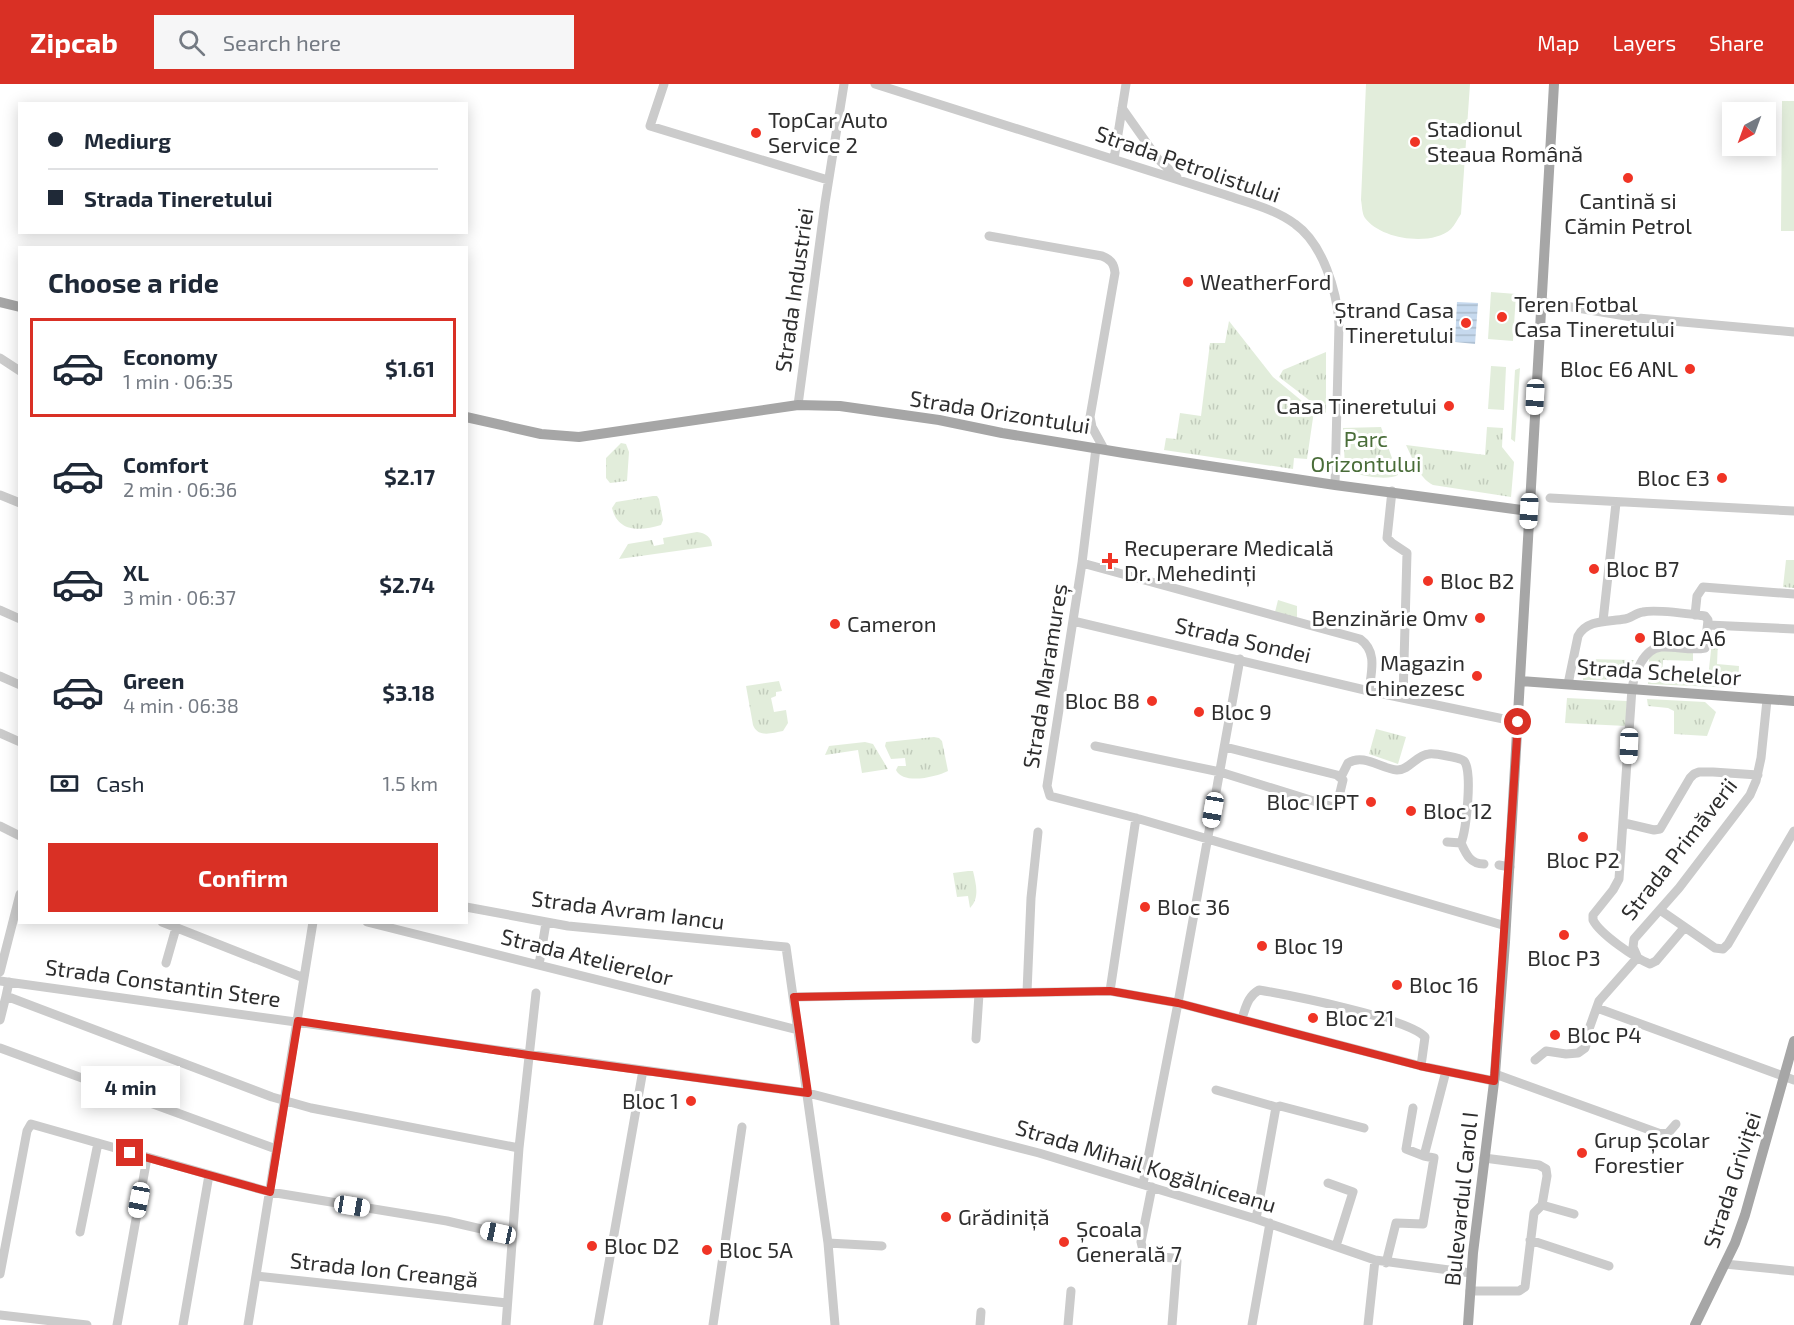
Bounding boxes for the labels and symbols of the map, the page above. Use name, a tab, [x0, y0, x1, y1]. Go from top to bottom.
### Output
north arrow	[1722, 102, 1776, 156]
place label: TopCar Auto Service 2	[768, 106, 888, 157]
place label: Stadionul Steaua Română	[1427, 115, 1583, 166]
street label: Strada Petrolistului	[1092, 119, 1284, 207]
marker: TopCar Auto Service 2	[749, 126, 763, 140]
marker: Stadionul Steaua Română	[1408, 135, 1422, 149]
marker: Cantină si Cămin Petrol	[1621, 171, 1635, 185]
place label: Cantină si Cămin Petrol	[1564, 187, 1692, 238]
street label: Strada Industriei	[769, 206, 817, 374]
place label: WeatherFord	[1200, 268, 1331, 294]
marker: WeatherFord	[1181, 275, 1195, 289]
place label: Teren Fotbal Casa Tineretului	[1514, 290, 1675, 341]
place label: Ștrand Casa Tineretului	[1334, 296, 1454, 347]
marker: Teren Fotbal Casa Tineretului	[1495, 310, 1509, 324]
marker: Ștrand Casa Tineretului	[1459, 316, 1473, 330]
place label: Bloc E6 ANL	[1560, 355, 1678, 381]
marker: Bloc E6 ANL	[1683, 362, 1697, 376]
car	[1525, 379, 1545, 415]
street label: Strada Orizontului	[908, 384, 1092, 438]
place label: Casa Tineretului	[1276, 392, 1437, 418]
marker: Casa Tineretului	[1442, 399, 1456, 413]
park label: Parc Orizontului	[1311, 425, 1421, 476]
place label: Bloc E3	[1637, 464, 1710, 490]
marker: Bloc E3	[1715, 471, 1729, 485]
car	[1519, 493, 1539, 529]
place label: Recuperare Medicală Dr. Mehedinți	[1124, 534, 1334, 587]
marker: Recuperare Medicală Dr. Mehedinți	[1101, 552, 1119, 570]
place label: Bloc B7	[1606, 555, 1679, 581]
marker: Bloc B7	[1587, 562, 1601, 576]
place label: Bloc B2	[1440, 567, 1514, 593]
marker: Bloc B2	[1421, 574, 1435, 588]
street label: Strada Maramureș	[1017, 582, 1073, 770]
place label: Benzinărie Omv	[1312, 604, 1468, 630]
place label: Cameron	[847, 610, 937, 636]
street label: Strada Sondei	[1173, 611, 1314, 667]
marker: Benzinărie Omv	[1473, 611, 1487, 625]
marker: Cameron	[828, 617, 842, 631]
place label: Bloc A6	[1652, 624, 1726, 650]
marker: Bloc A6	[1633, 631, 1647, 645]
place label: Magazin Chinezesc	[1365, 649, 1465, 700]
street label: Strada Schelelor	[1576, 652, 1742, 690]
marker: Magazin Chinezesc	[1470, 669, 1484, 683]
place label: Bloc B8	[1065, 687, 1140, 713]
marker: Bloc B8	[1145, 694, 1159, 708]
place label: Bloc 9	[1211, 698, 1272, 724]
marker: Bloc 9	[1192, 705, 1206, 719]
route start	[1504, 708, 1531, 735]
car	[1619, 728, 1639, 764]
street label: Strada Primăverii	[1615, 772, 1742, 924]
place label: Bloc ICPT	[1267, 788, 1359, 814]
car	[1201, 791, 1225, 829]
marker: Bloc ICPT	[1364, 795, 1378, 809]
place label: Bloc 12	[1423, 797, 1492, 823]
marker: Bloc 12	[1404, 804, 1418, 818]
marker: Bloc P2	[1576, 830, 1590, 844]
place label: Bloc P2	[1546, 846, 1620, 872]
street label: Strada Avram Iancu	[530, 884, 726, 934]
place label: Bloc 36	[1157, 893, 1230, 919]
marker: Bloc 36	[1138, 900, 1152, 914]
street label: Strada Atelierelor	[499, 922, 676, 990]
marker: Bloc P3	[1557, 928, 1571, 942]
place label: Bloc 19	[1274, 932, 1344, 958]
marker: Bloc 19	[1255, 939, 1269, 953]
place label: Bloc P3	[1527, 944, 1601, 970]
street label: Strada Constantin Stere	[44, 953, 283, 1011]
place label: Bloc 16	[1409, 971, 1479, 997]
marker: Bloc 16	[1390, 978, 1404, 992]
place label: Bloc 21	[1325, 1004, 1394, 1030]
marker: Bloc 21	[1306, 1011, 1320, 1025]
place label: Bloc P4	[1567, 1021, 1642, 1047]
marker: Bloc P4	[1548, 1028, 1562, 1042]
callout: 4 min	[80, 1066, 180, 1108]
place label: Bloc 1	[622, 1087, 679, 1113]
marker: Bloc 1	[684, 1094, 698, 1108]
street label: Strada Griviței	[1697, 1108, 1767, 1252]
street label: Bulevardul Carol I	[1438, 1110, 1482, 1287]
street label: Strada Mihail Kogălniceanu	[1013, 1113, 1280, 1217]
place label: Grup Școlar Forestier	[1594, 1126, 1710, 1177]
route end	[116, 1139, 143, 1166]
marker: Grup Școlar Forestier	[1575, 1146, 1589, 1160]
car	[127, 1181, 151, 1219]
car	[333, 1194, 371, 1218]
place label: Grădiniță	[958, 1203, 1049, 1231]
marker: Grădiniță	[939, 1210, 953, 1224]
place label: Școala Generală 7	[1076, 1215, 1182, 1266]
car	[479, 1220, 517, 1246]
place label: Bloc D2	[604, 1232, 679, 1258]
marker: Școala Generală 7	[1057, 1235, 1071, 1249]
place label: Bloc 5A	[719, 1236, 793, 1262]
marker: Bloc D2	[585, 1239, 599, 1253]
marker: Bloc 5A	[700, 1243, 714, 1257]
street label: Strada Ion Creangă	[289, 1246, 479, 1292]

